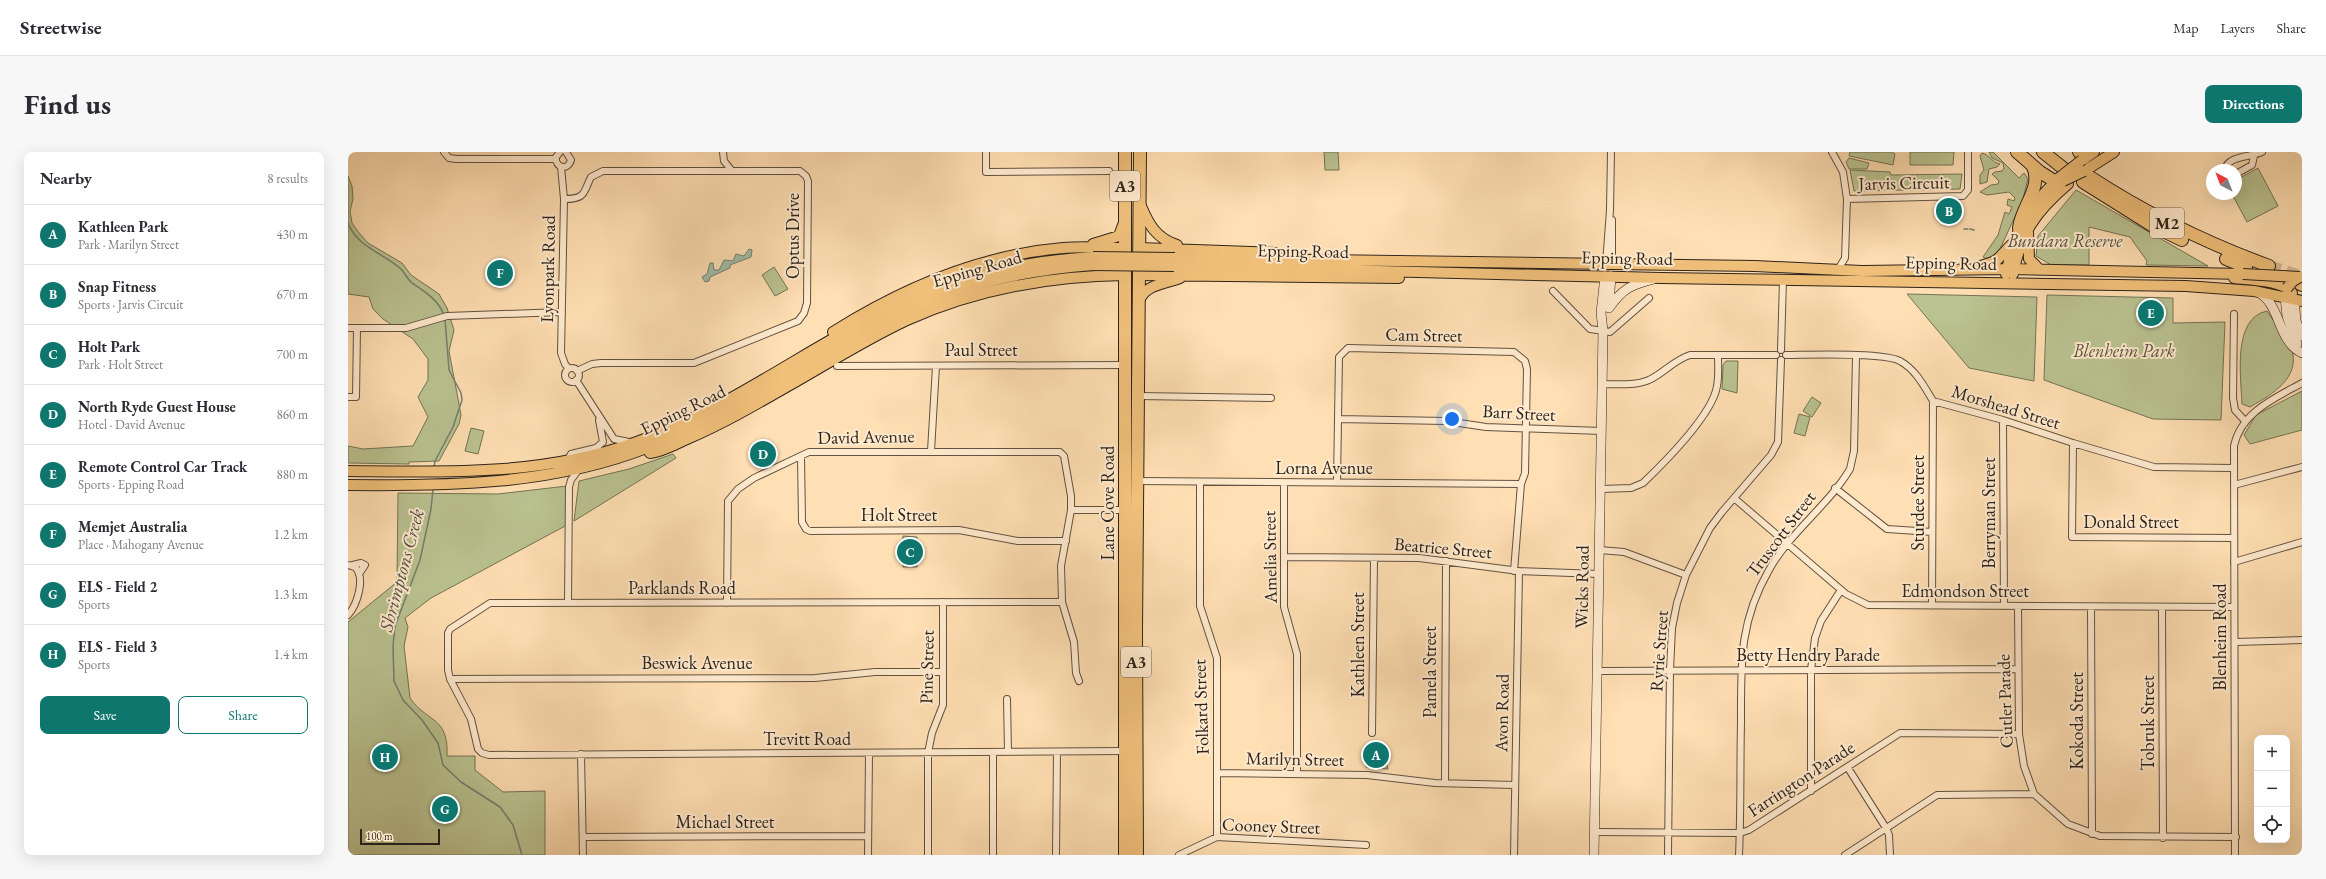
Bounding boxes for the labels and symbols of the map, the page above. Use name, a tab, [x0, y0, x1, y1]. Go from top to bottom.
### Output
north arrow	[2206, 164, 2242, 200]
street label: Jarvis Circuit	[1856, 170, 1950, 195]
road number: A3	[1110, 171, 1140, 201]
street label: Optus Drive	[781, 193, 804, 279]
pin: B	[1936, 196, 1962, 226]
road number: M2	[2150, 208, 2184, 238]
street label: Lyonpark Road	[535, 214, 560, 323]
park label: Bundara Reserve	[2007, 229, 2123, 252]
street label: Epping Road	[1257, 238, 1350, 263]
street label: Epping Road	[930, 245, 1025, 292]
street label: Epping Road	[1581, 245, 1674, 270]
street label: Epping Road	[1905, 250, 1998, 275]
pin: F	[487, 258, 513, 288]
pin: E	[2138, 298, 2164, 328]
street label: Cam Street	[1385, 322, 1463, 347]
street label: Paul Street	[944, 338, 1018, 361]
park label: Blenheim Park	[2072, 339, 2175, 362]
street label: Epping Road	[636, 379, 730, 440]
street label: Morshead Street	[1949, 379, 2064, 434]
street label: Barr Street	[1482, 399, 1556, 426]
your location	[1442, 409, 1462, 429]
street label: David Avenue	[817, 424, 915, 449]
pin: D	[750, 439, 776, 469]
street label: Lane Cove Road	[1096, 445, 1119, 560]
street label: Sturdee Street	[1906, 455, 1929, 551]
street label: Lorna Avenue	[1275, 456, 1373, 479]
street label: Berryman Street	[1977, 457, 2000, 569]
street label: Truscott Street	[1741, 486, 1821, 581]
street label: Holt Street	[861, 503, 938, 526]
water label: Shrimptons Creek	[373, 506, 430, 635]
street label: Amelia Street	[1257, 510, 1282, 604]
street label: Donald Street	[2083, 510, 2179, 533]
street label: Beatrice Street	[1393, 532, 1493, 563]
pin: C	[897, 537, 923, 567]
street label: Wicks Road	[1569, 544, 1594, 629]
street label: Parklands Road	[628, 576, 737, 599]
street label: Edmondson Street	[1901, 579, 2029, 602]
street label: Blenheim Road	[2208, 582, 2231, 691]
street label: Kathleen Street	[1346, 592, 1369, 698]
street label: Ryrie Street	[1644, 609, 1673, 692]
street label: Pamela Street	[1418, 626, 1441, 718]
street label: Pine Street	[914, 629, 939, 704]
street label: Betty Hendry Parade	[1736, 643, 1880, 666]
road number: A3	[1121, 647, 1151, 677]
street label: Beswick Avenue	[641, 651, 753, 674]
street label: Cutler Parade	[1991, 653, 2018, 749]
street label: Folkard Street	[1187, 659, 1214, 755]
street label: Kokoda Street	[2065, 672, 2088, 770]
street label: Avon Road	[1489, 673, 1514, 753]
street label: Tobruk Street	[2136, 675, 2159, 771]
street label: Trevitt Road	[763, 727, 852, 750]
street label: Farrington Parade	[1743, 735, 1859, 822]
pin: A	[1363, 740, 1389, 770]
pin: H	[372, 742, 398, 772]
street label: Marilyn Street	[1246, 746, 1345, 771]
pin: G	[432, 794, 458, 824]
street label: Michael Street	[676, 810, 775, 833]
street label: Cooney Street	[1222, 812, 1321, 839]
scale bar	[360, 827, 440, 846]

